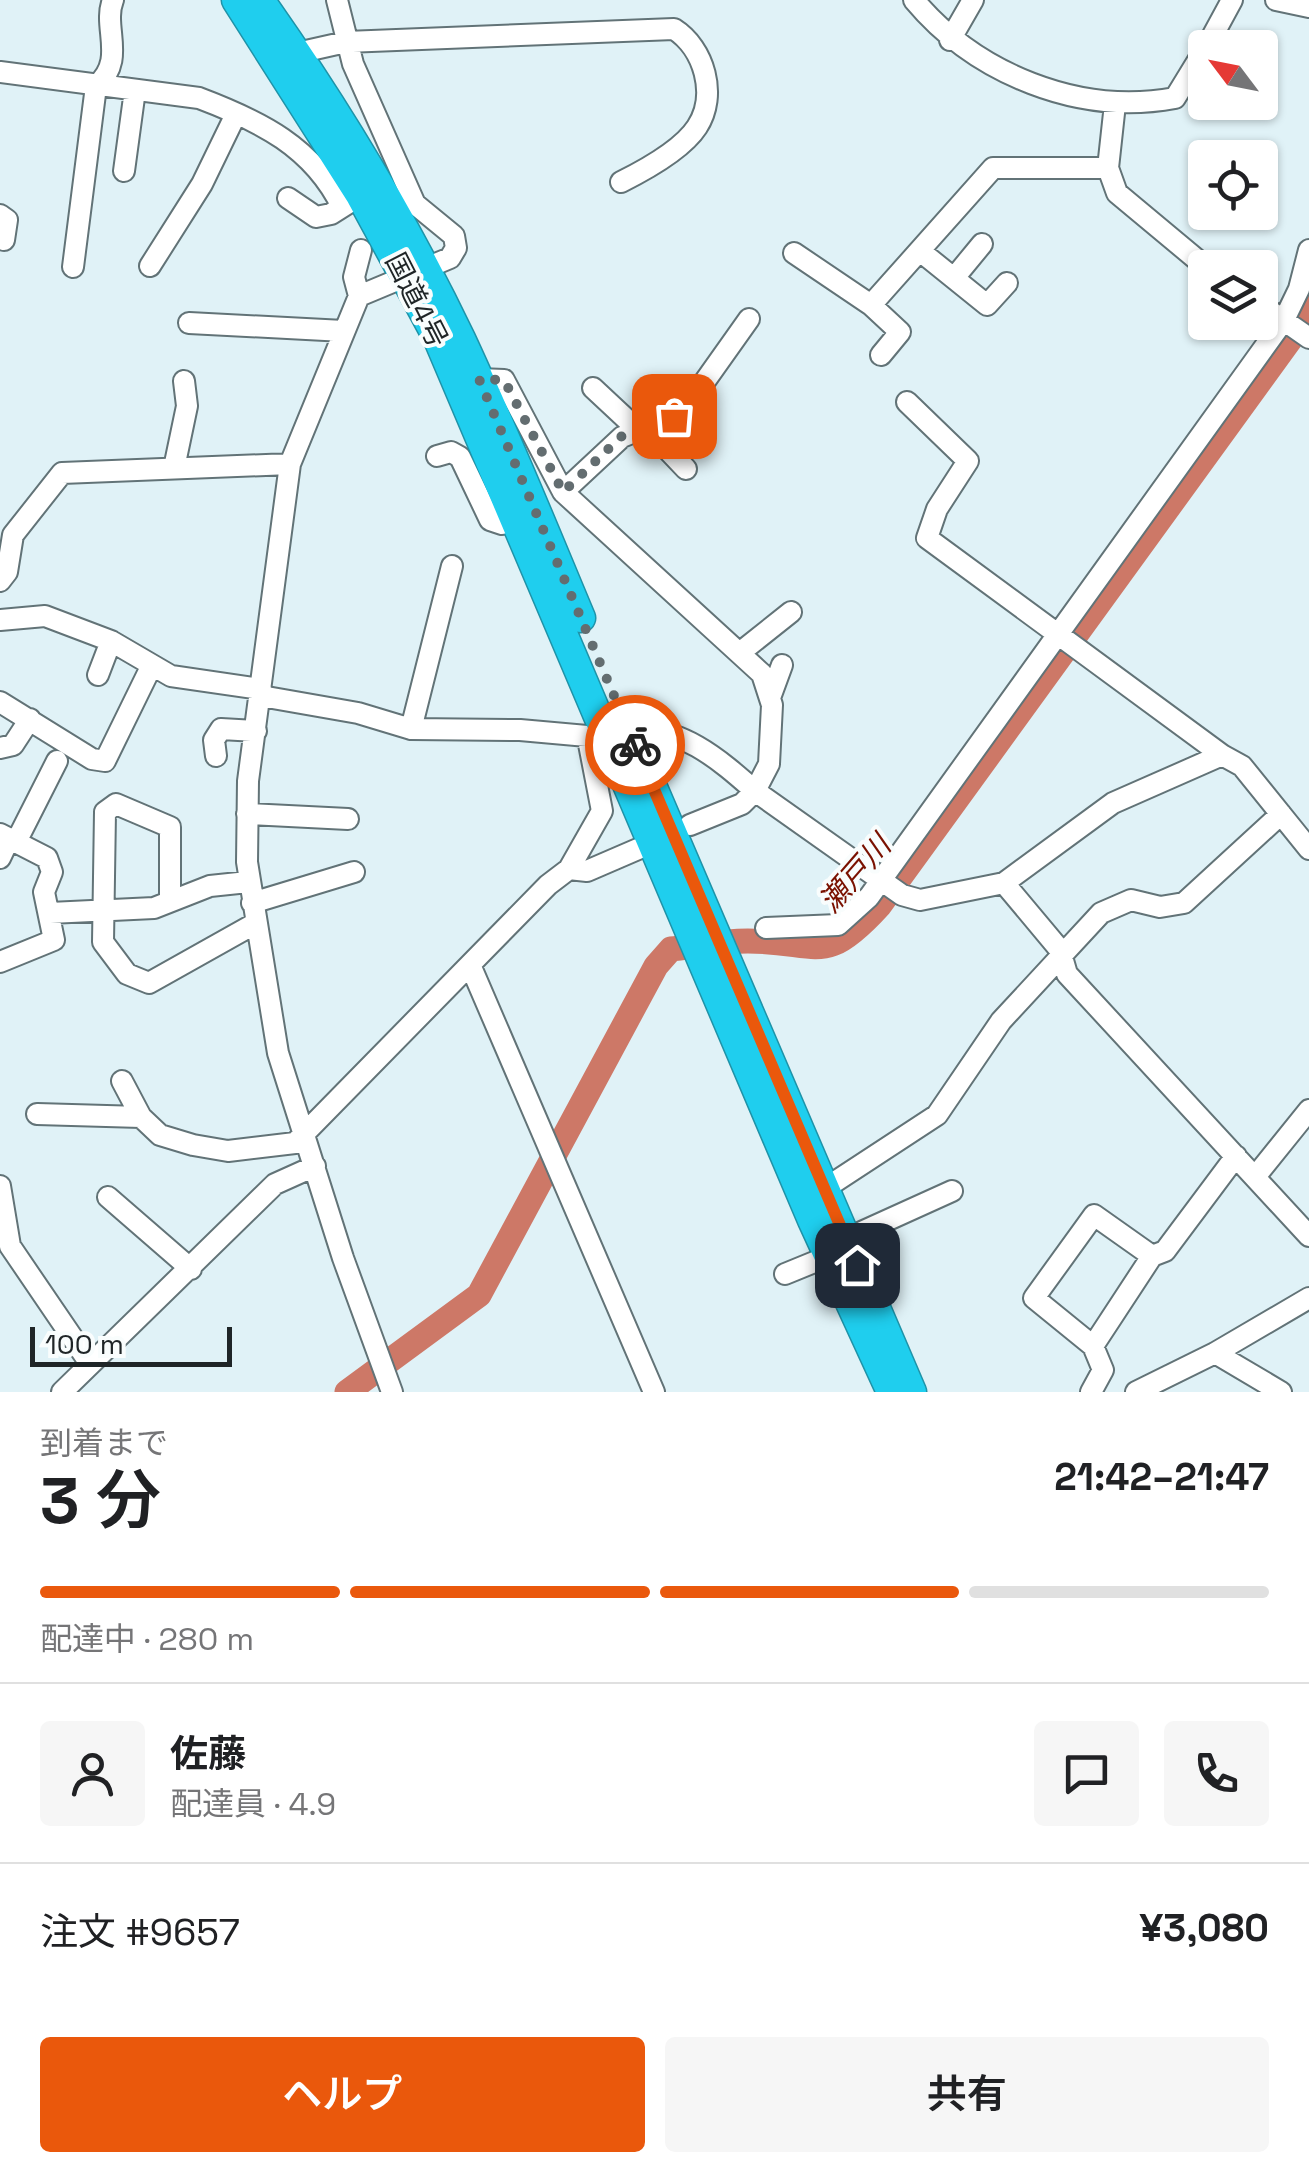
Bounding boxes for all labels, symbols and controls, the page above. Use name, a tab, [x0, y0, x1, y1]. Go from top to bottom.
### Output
north arrow	[1188, 30, 1278, 120]
map controls	[1188, 30, 1278, 340]
button: locate	[1188, 140, 1278, 230]
street label: 国道4号	[378, 247, 456, 353]
button: layers	[1188, 250, 1278, 340]
pin	[632, 374, 717, 459]
icon: bag	[647, 389, 702, 444]
courier	[585, 695, 685, 795]
icon: bike	[608, 718, 663, 773]
water label: 瀬戸川	[810, 825, 901, 920]
pin	[815, 1223, 900, 1308]
icon: home	[830, 1238, 885, 1293]
scale bar	[30, 1322, 232, 1366]
text: 100 m	[45, 1326, 124, 1362]
text: 到着まで	[40, 1423, 168, 1463]
text: 21:42–21:47	[1054, 1453, 1269, 1501]
text: 3 分	[40, 1459, 161, 1542]
text: 配達中 · 280 m	[40, 1619, 254, 1659]
button: person	[40, 1721, 145, 1826]
button: chat	[1034, 1721, 1139, 1826]
button: phone	[1164, 1721, 1269, 1826]
text: 佐藤	[170, 1730, 246, 1778]
text: 配達員 · 4.9	[170, 1784, 336, 1824]
text: ¥3,080	[1140, 1904, 1269, 1952]
text: 注文 #9657	[40, 1908, 240, 1956]
button: ヘルプ	[40, 2037, 645, 2152]
button: 共有	[665, 2037, 1269, 2152]

